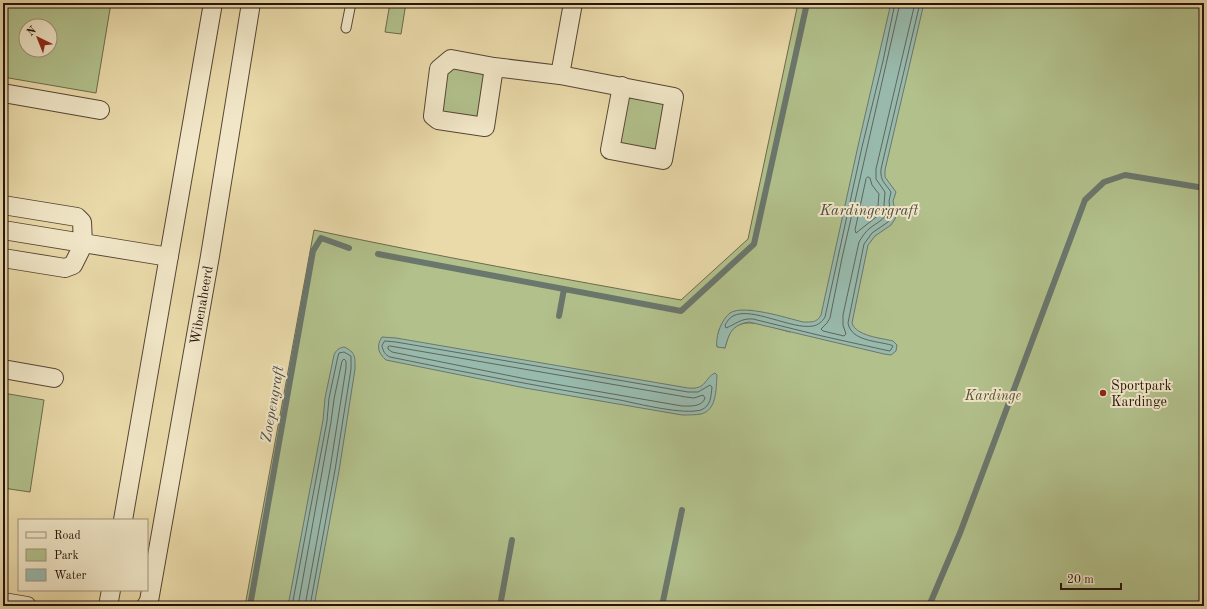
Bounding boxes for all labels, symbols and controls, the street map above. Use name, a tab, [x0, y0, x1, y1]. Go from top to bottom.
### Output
north arrow	[18, 18, 58, 58]
text: N	[25, 24, 39, 39]
water label: Kardingergraft	[819, 204, 918, 219]
street label: Wibenaheerd	[188, 265, 216, 346]
water label: Zoepengraft	[259, 365, 288, 444]
place label: Sportpark Kardinge	[1111, 379, 1172, 409]
marker: Sportpark Kardinge	[1098, 388, 1108, 398]
park label: Kardinge	[964, 389, 1022, 404]
legend	[18, 519, 148, 591]
text: Road	[54, 530, 81, 542]
text: Park	[54, 550, 79, 562]
scale bar	[1061, 565, 1121, 591]
text: Water	[54, 570, 87, 582]
text: 20 m	[1067, 574, 1094, 586]

